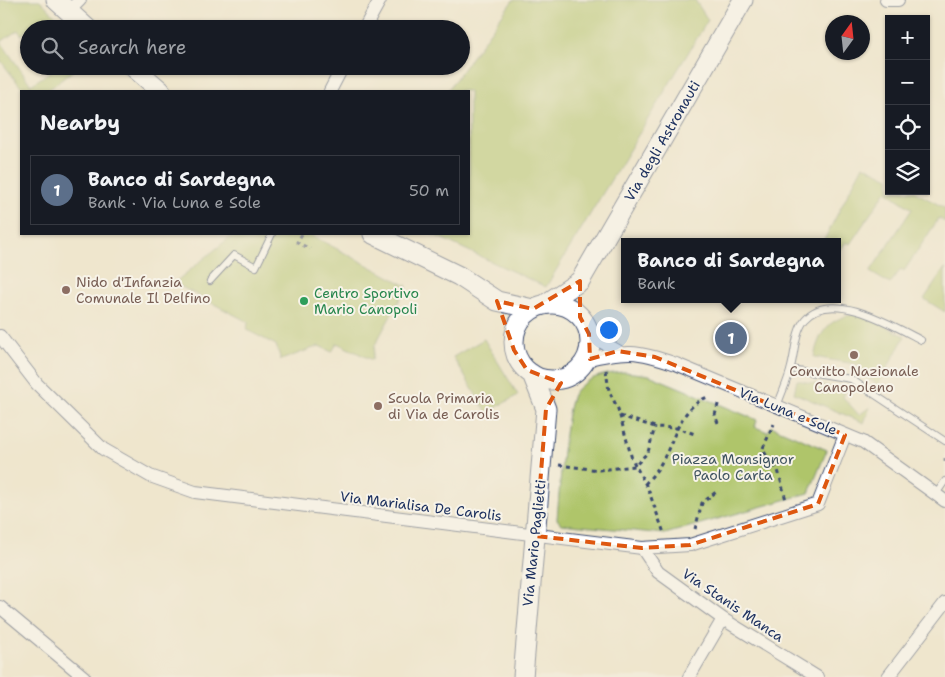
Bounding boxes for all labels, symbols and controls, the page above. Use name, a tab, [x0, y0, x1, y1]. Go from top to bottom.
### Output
north arrow	[825, 15, 870, 60]
map controls	[885, 15, 930, 195]
button: +	[885, 15, 930, 60]
search box	[20, 20, 470, 75]
icon: search	[38, 34, 66, 62]
text: Search here	[78, 35, 187, 60]
button: −	[885, 60, 930, 105]
street label: Via degli Astronauti	[620, 77, 704, 205]
button: locate	[885, 105, 930, 150]
text: Nearby	[40, 109, 120, 137]
button: layers	[885, 150, 930, 195]
text: Banco di Sardegna	[88, 167, 275, 192]
text: 1	[53, 180, 61, 201]
text: 50 m	[409, 180, 449, 201]
text: Bank · Via Luna e Sole	[88, 192, 261, 213]
popup	[621, 238, 841, 303]
text: Banco di Sardegna	[638, 248, 824, 273]
place label: Nido d'Infanzia Comunale Il Delfino	[76, 273, 211, 307]
text: Bank	[638, 273, 676, 294]
marker: Nido d'Infanzia Comunale Il Delfino	[60, 284, 72, 296]
place label: Centro Sportivo Mario Canopoli	[314, 284, 419, 318]
marker: Centro Sportivo Mario Canopoli	[298, 295, 310, 307]
your location	[596, 317, 622, 343]
pin: 1	[715, 319, 747, 357]
marker: Convitto Nazionale Canopoleno	[848, 349, 860, 361]
place label: Convitto Nazionale Canopoleno	[789, 362, 919, 396]
street label: Via Luna e Sole	[736, 383, 840, 439]
place label: Scuola Primaria di Via de Carolis	[388, 389, 500, 423]
marker: Scuola Primaria di Via de Carolis	[372, 400, 384, 412]
park label: Piazza Monsignor Paolo Carta	[672, 450, 795, 484]
street label: Via Mario Paglietti	[518, 479, 550, 607]
street label: Via Marialisa De Carolis	[339, 487, 503, 525]
street label: Via Stanis Manca	[679, 564, 788, 646]

